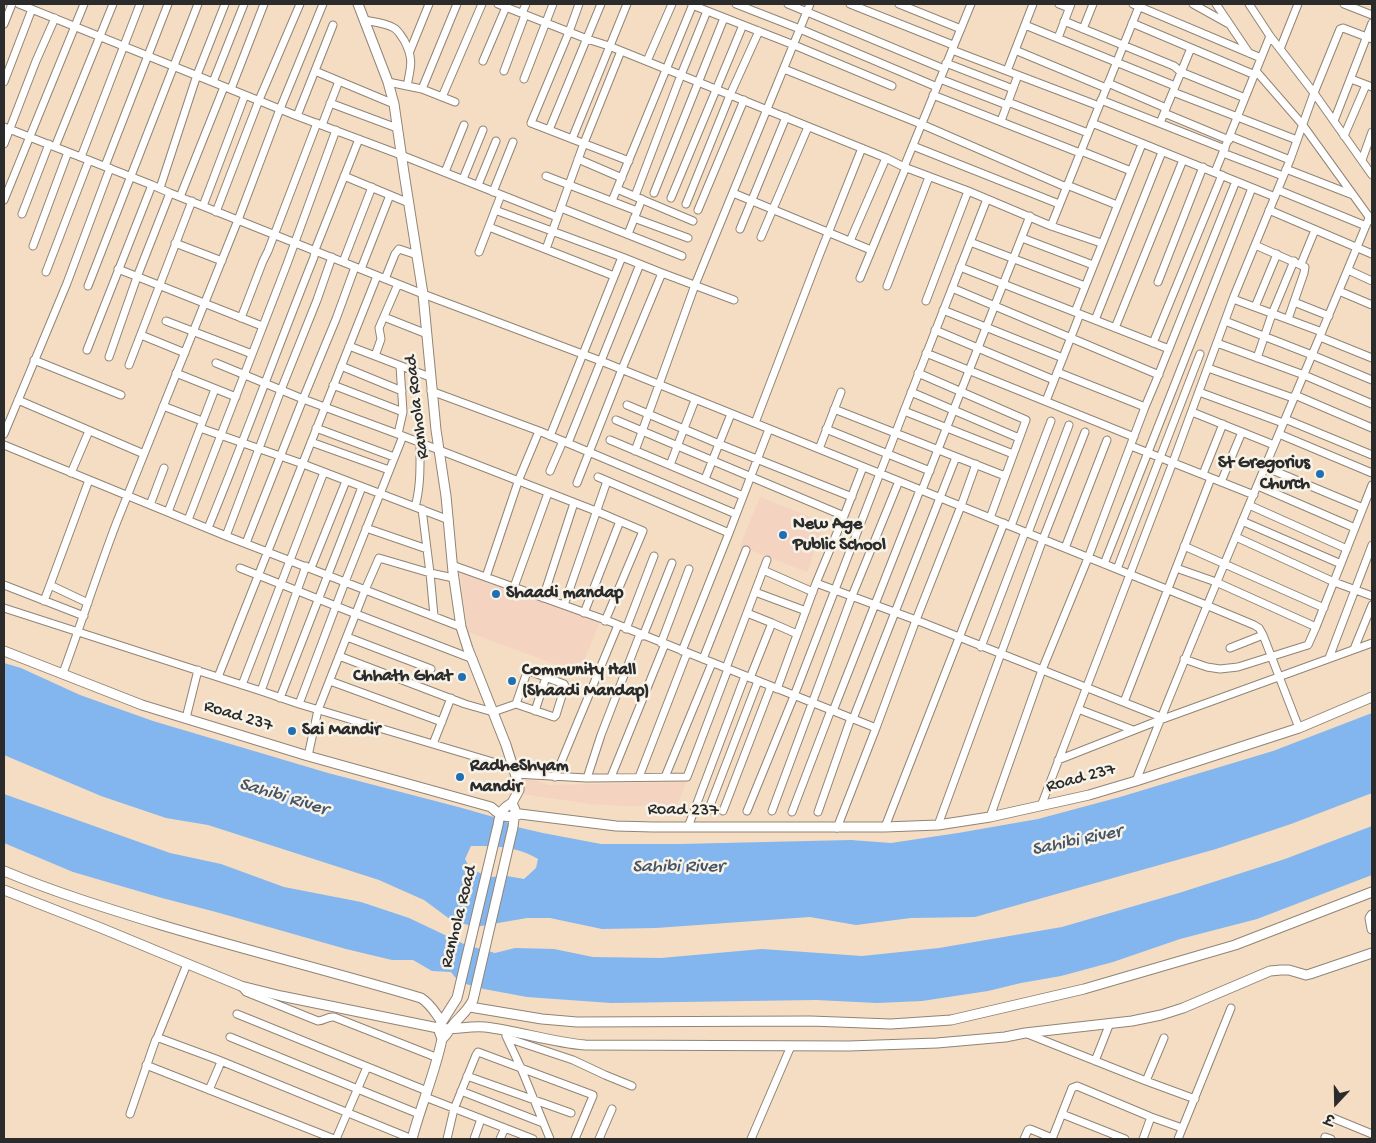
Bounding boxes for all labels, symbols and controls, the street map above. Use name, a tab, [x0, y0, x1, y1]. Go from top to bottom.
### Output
street label: Ranhola Road	[401, 354, 435, 460]
place label: St Gregorius Church	[1218, 453, 1310, 496]
marker: St Gregorius Church	[1314, 468, 1326, 480]
place label: New Age Public School	[793, 514, 886, 556]
marker: New Age Public School	[777, 529, 789, 541]
place label: Shaadi mandap	[506, 583, 623, 605]
marker: Shaadi mandap	[490, 588, 502, 600]
place label: Community Hall (Shaadi Mandap)	[522, 660, 649, 702]
place label: Chhath Ghat	[353, 666, 452, 688]
marker: Chhath Ghat	[456, 671, 468, 683]
marker: Community Hall (Shaadi Mandap)	[506, 675, 518, 687]
street label: Road 237	[201, 696, 275, 738]
place label: Sai Mandir	[302, 720, 380, 742]
marker: Sai Mandir	[286, 725, 298, 737]
place label: RadheShyam Mandir	[470, 756, 569, 799]
street label: Road 237	[1044, 759, 1118, 799]
marker: RadheShyam Mandir	[454, 771, 466, 783]
water label: Sahibi River	[236, 774, 330, 822]
street label: Road 237	[647, 800, 719, 822]
water label: Sahibi River	[1030, 821, 1124, 863]
water label: Sahibi River	[632, 857, 724, 879]
street label: Ranhola Road	[437, 864, 483, 970]
north arrow	[1311, 1078, 1361, 1128]
text: उ	[1323, 1108, 1338, 1127]

